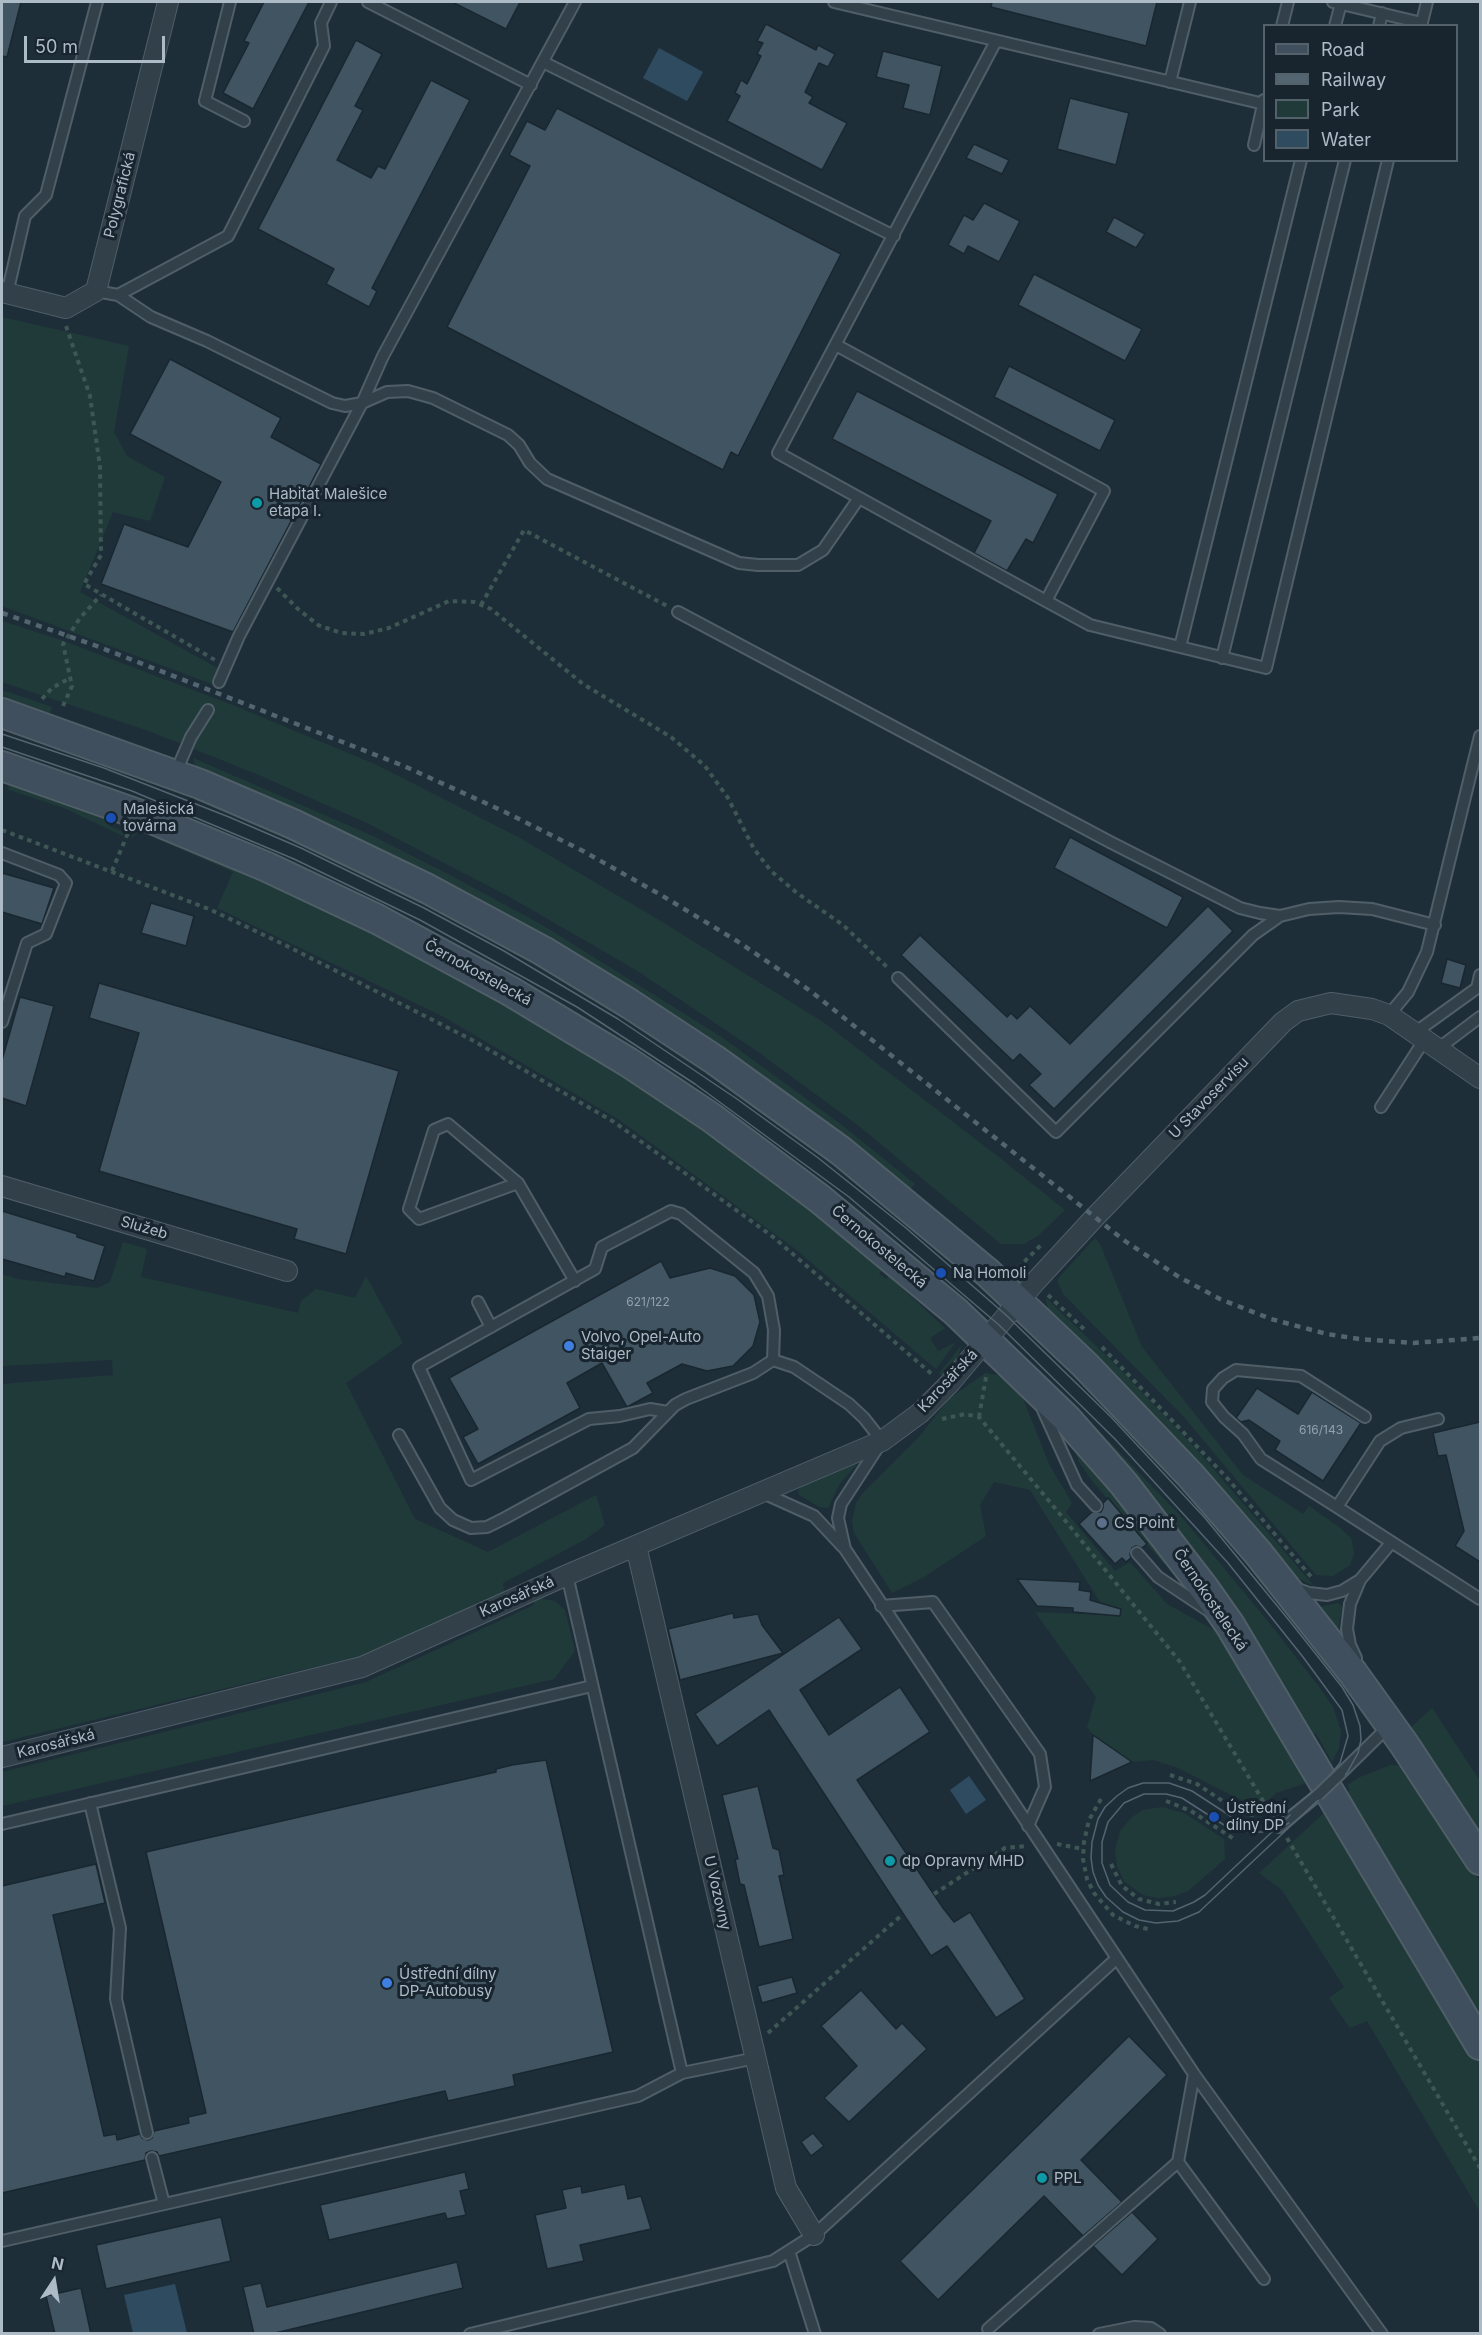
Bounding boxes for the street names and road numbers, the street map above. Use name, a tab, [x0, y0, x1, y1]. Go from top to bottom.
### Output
street label: Polygrafická	[101, 150, 139, 240]
street label: Černokostelecká	[421, 936, 535, 1010]
street label: U Stavoservisu	[1165, 1053, 1253, 1143]
street label: Černokostelecká	[827, 1202, 931, 1292]
street label: Služeb	[118, 1213, 170, 1243]
street label: Karosářská	[914, 1346, 982, 1416]
street label: Černokostelecká	[1169, 1545, 1251, 1655]
street label: Karosářská	[477, 1573, 557, 1621]
street label: Karosářská	[15, 1726, 97, 1762]
street label: U Vozovny	[700, 1854, 734, 1932]

